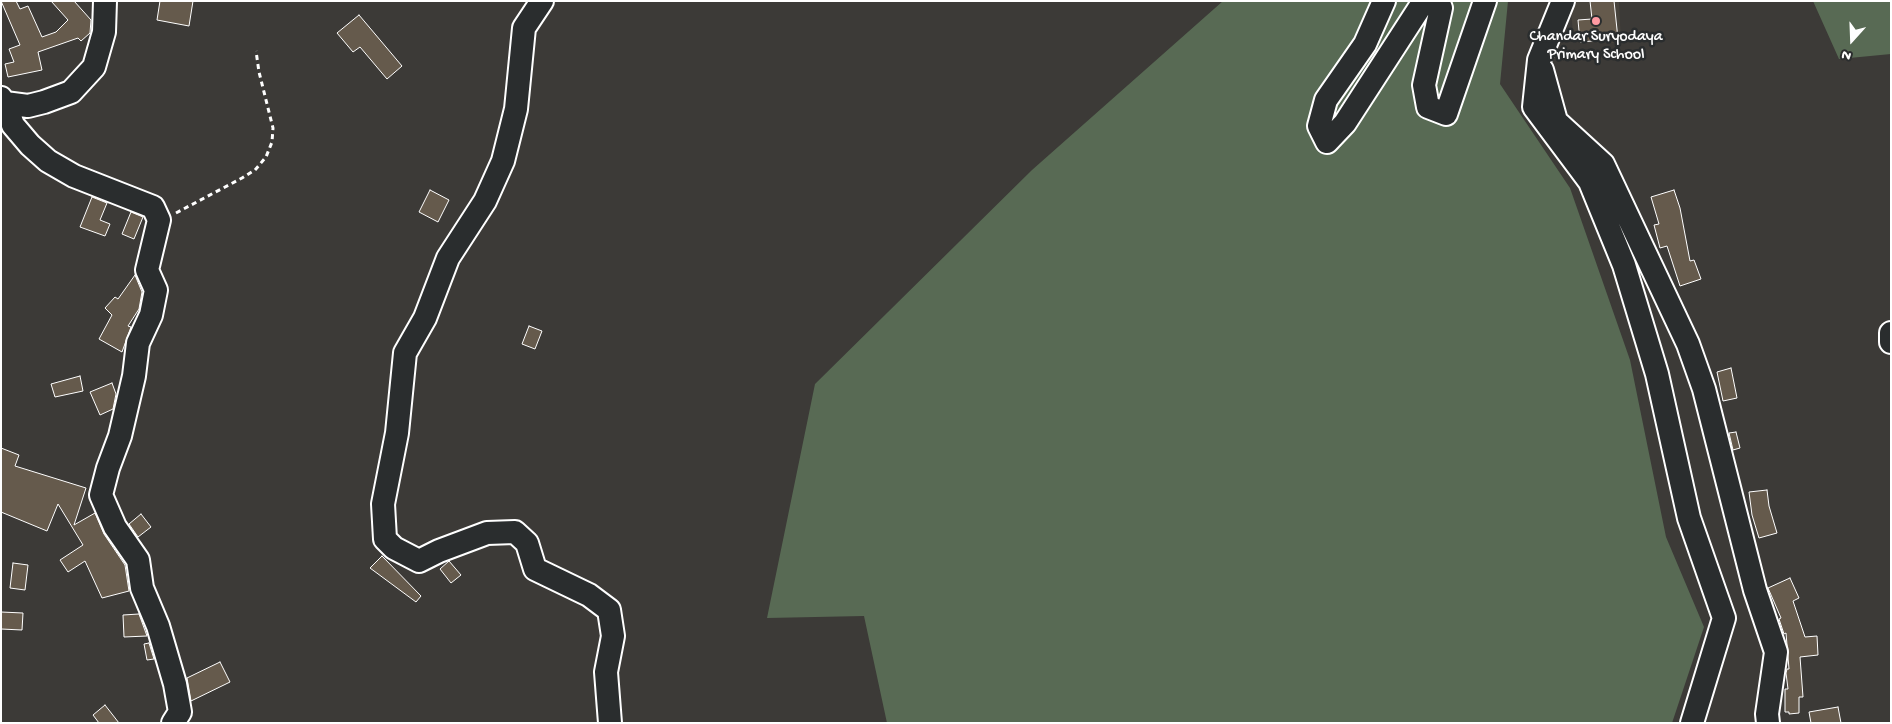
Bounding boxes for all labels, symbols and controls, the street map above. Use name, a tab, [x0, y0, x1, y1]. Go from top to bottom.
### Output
marker: Chandar Suryodaya Primary School	[1590, 15, 1602, 27]
north arrow	[1827, 15, 1877, 65]
place label: Chandar Suryodaya Primary School	[1529, 28, 1663, 66]
text: N	[1840, 45, 1854, 64]

